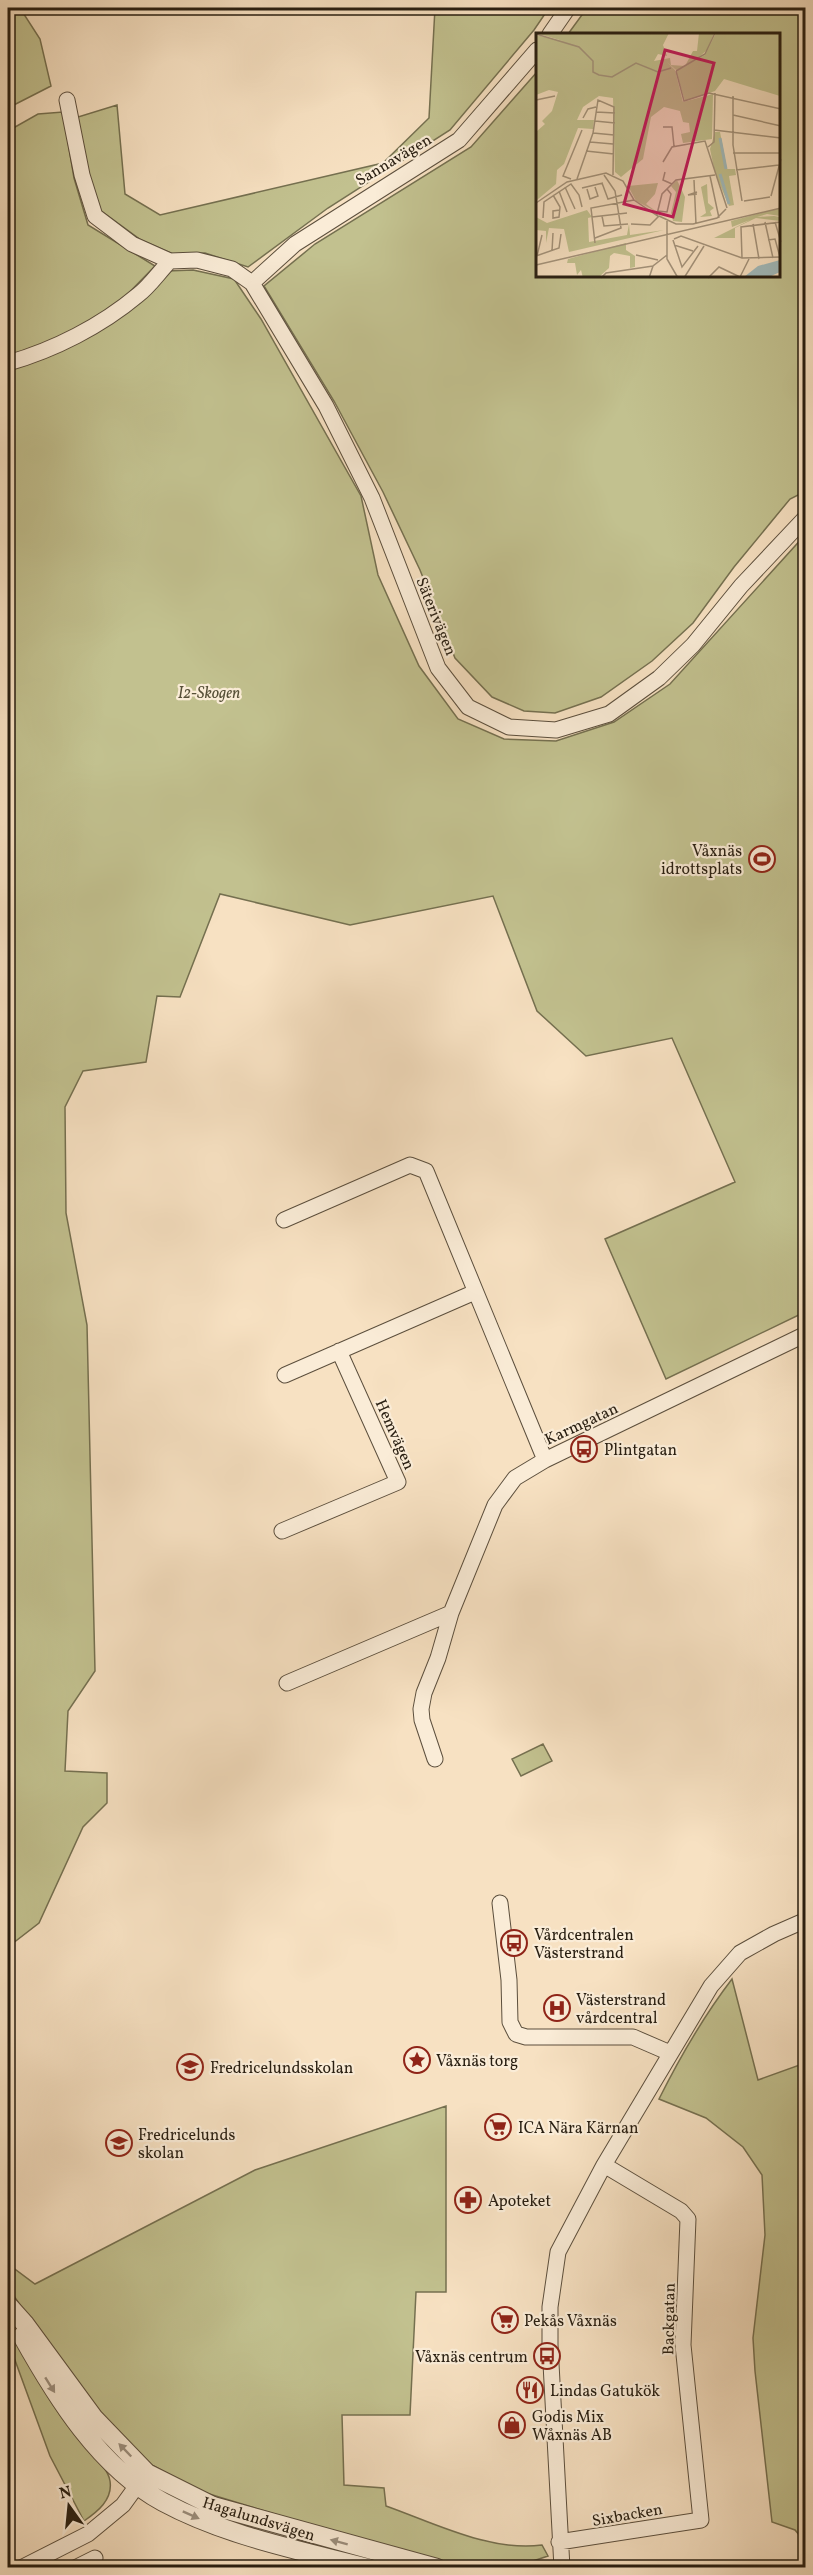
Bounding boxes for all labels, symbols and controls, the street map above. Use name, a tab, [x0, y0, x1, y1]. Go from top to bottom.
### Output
inset map	[536, 33, 780, 278]
street label: Sannavägen	[352, 129, 436, 192]
street label: Säterivägen	[409, 574, 461, 659]
park label: I2-Skogen	[178, 683, 240, 705]
place label: Våxnäs idrottsplats	[661, 841, 742, 881]
sports icon: Våxnäs idrottsplats	[747, 844, 777, 874]
street label: Hemvägen	[369, 1396, 419, 1473]
street label: Karmgatan	[542, 1398, 622, 1451]
bus stop icon: Plintgatan	[569, 1434, 599, 1464]
place label: Plintgatan	[604, 1440, 677, 1462]
place label: Vårdcentralen Västerstrand	[534, 1925, 634, 1965]
bus stop icon: Vårdcentralen Västerstrand	[499, 1928, 529, 1958]
place label: Västerstrand vårdcentral	[576, 1990, 666, 2030]
hospital icon: Västerstrand vårdcentral	[542, 1993, 572, 2023]
place icon: Våxnäs torg	[402, 2045, 432, 2075]
place label: Våxnäs torg	[436, 2051, 518, 2073]
school or university icon: Fredricelundsskolan	[175, 2052, 205, 2082]
place label: Fredricelundsskolan	[210, 2058, 353, 2080]
supermarket icon: ICA Nära Kärnan	[483, 2112, 513, 2142]
place label: ICA Nära Kärnan	[518, 2118, 639, 2140]
place label: Fredricelunds skolan	[138, 2125, 235, 2165]
school or university icon: Fredricelunds skolan	[104, 2128, 134, 2158]
pharmacy icon: Apoteket	[453, 2185, 483, 2215]
place label: Apoteket	[488, 2191, 551, 2213]
street label: Backgatan	[658, 2283, 682, 2355]
supermarket icon: Pekås Våxnäs	[490, 2305, 520, 2335]
place label: Pekås Våxnäs	[524, 2311, 617, 2333]
bus stop icon: Våxnäs centrum	[532, 2341, 562, 2371]
place label: Våxnäs centrum	[415, 2347, 528, 2369]
restaurant icon: Lindas Gatukök	[515, 2375, 545, 2405]
one-way arrow	[45, 2377, 56, 2393]
place label: Lindas Gatukök	[550, 2381, 660, 2403]
place label: Godis Mix Wåxnäs AB	[532, 2407, 612, 2447]
shop icon: Godis Mix Wåxnäs AB	[497, 2410, 527, 2440]
one-way arrow	[118, 2444, 132, 2458]
north arrow	[39, 2476, 99, 2536]
text: N	[57, 2481, 74, 2506]
street label: Hagalundsvägen	[199, 2492, 317, 2548]
street label: Sixbacken	[590, 2499, 664, 2533]
one-way arrow	[183, 2510, 201, 2520]
one-way arrow	[330, 2537, 348, 2546]

